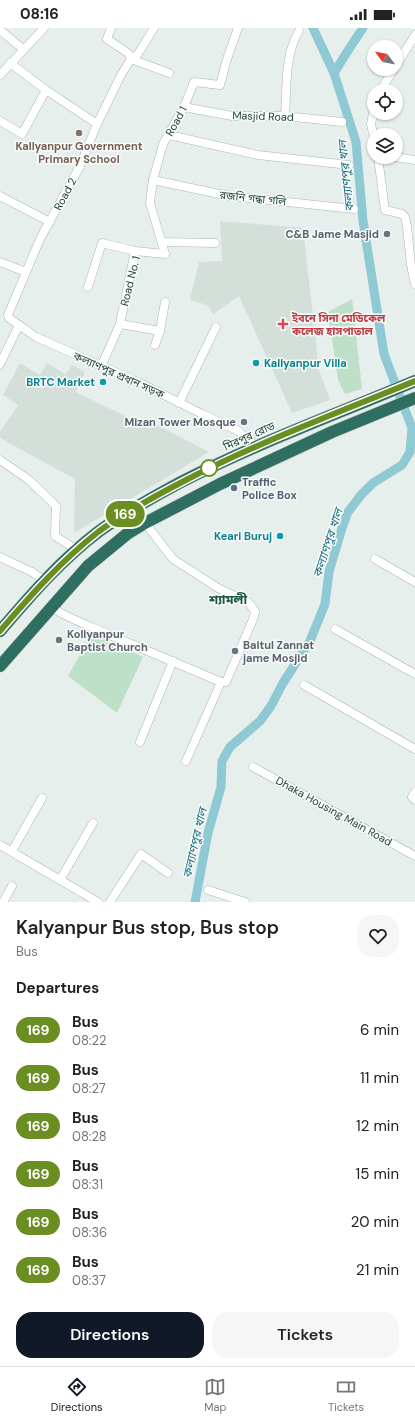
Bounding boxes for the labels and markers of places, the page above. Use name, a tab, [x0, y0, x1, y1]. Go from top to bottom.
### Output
marker: Kallyanpur Government Primary School	[74, 128, 84, 138]
place label: Kallyanpur Government Primary School	[16, 139, 143, 166]
place label: C&B Jame Masjid	[285, 227, 379, 241]
marker: C&B Jame Masjid	[382, 229, 392, 239]
place label: ইবনে সিনা মেডিকেল কলেজ হাসপাতাল	[291, 311, 386, 338]
marker: ইবনে সিনা মেডিকেল কলেজ হাসপাতাল	[277, 318, 289, 330]
place label: Kallyanpur Villa	[264, 356, 347, 370]
marker: Kallyanpur Villa	[251, 358, 261, 368]
place label: BRTC Market	[26, 375, 95, 389]
marker: BRTC Market	[98, 377, 108, 387]
place label: Mizan Tower Mosque	[124, 415, 236, 429]
marker: Mizan Tower Mosque	[239, 417, 249, 427]
unlabelled marker	[200, 459, 218, 477]
place label: Traffic Police Box	[242, 475, 297, 502]
marker: Traffic Police Box	[229, 483, 239, 493]
place label: Keari Buruj	[214, 529, 272, 543]
marker: Keari Buruj	[275, 531, 285, 541]
place label: Kollyanpur Baptist Church	[67, 627, 148, 654]
marker: Kollyanpur Baptist Church	[54, 635, 64, 645]
place label: Baitul Zannat jame Mosjid	[242, 638, 314, 665]
marker: Baitul Zannat jame Mosjid	[230, 646, 240, 656]

